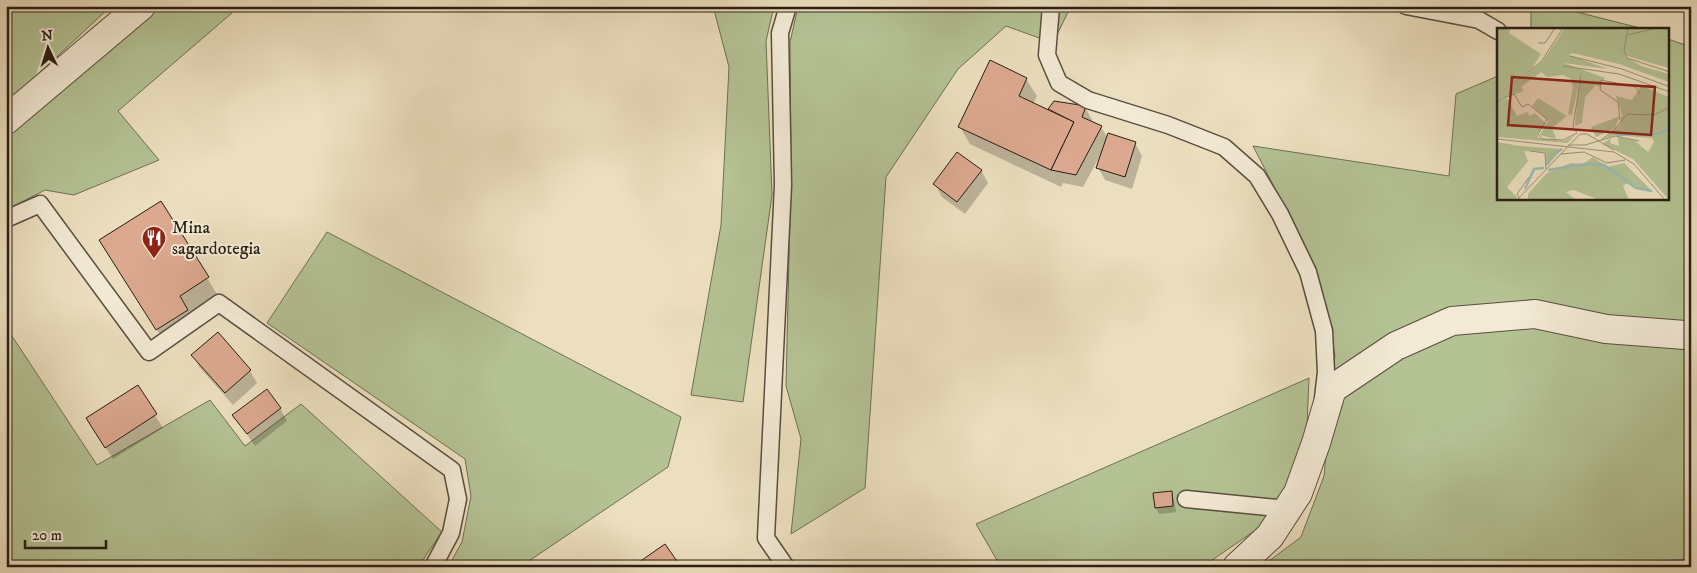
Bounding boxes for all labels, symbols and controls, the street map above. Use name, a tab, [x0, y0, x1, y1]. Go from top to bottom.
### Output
north arrow	[22, 22, 72, 72]
text: N	[41, 27, 54, 45]
inset map	[1497, 28, 1670, 200]
place label: Mina sagardotegia	[172, 217, 261, 260]
restaurant icon: Mina sagardotegia	[141, 225, 167, 259]
scale bar	[25, 518, 106, 550]
text: 20 m	[32, 526, 62, 545]

